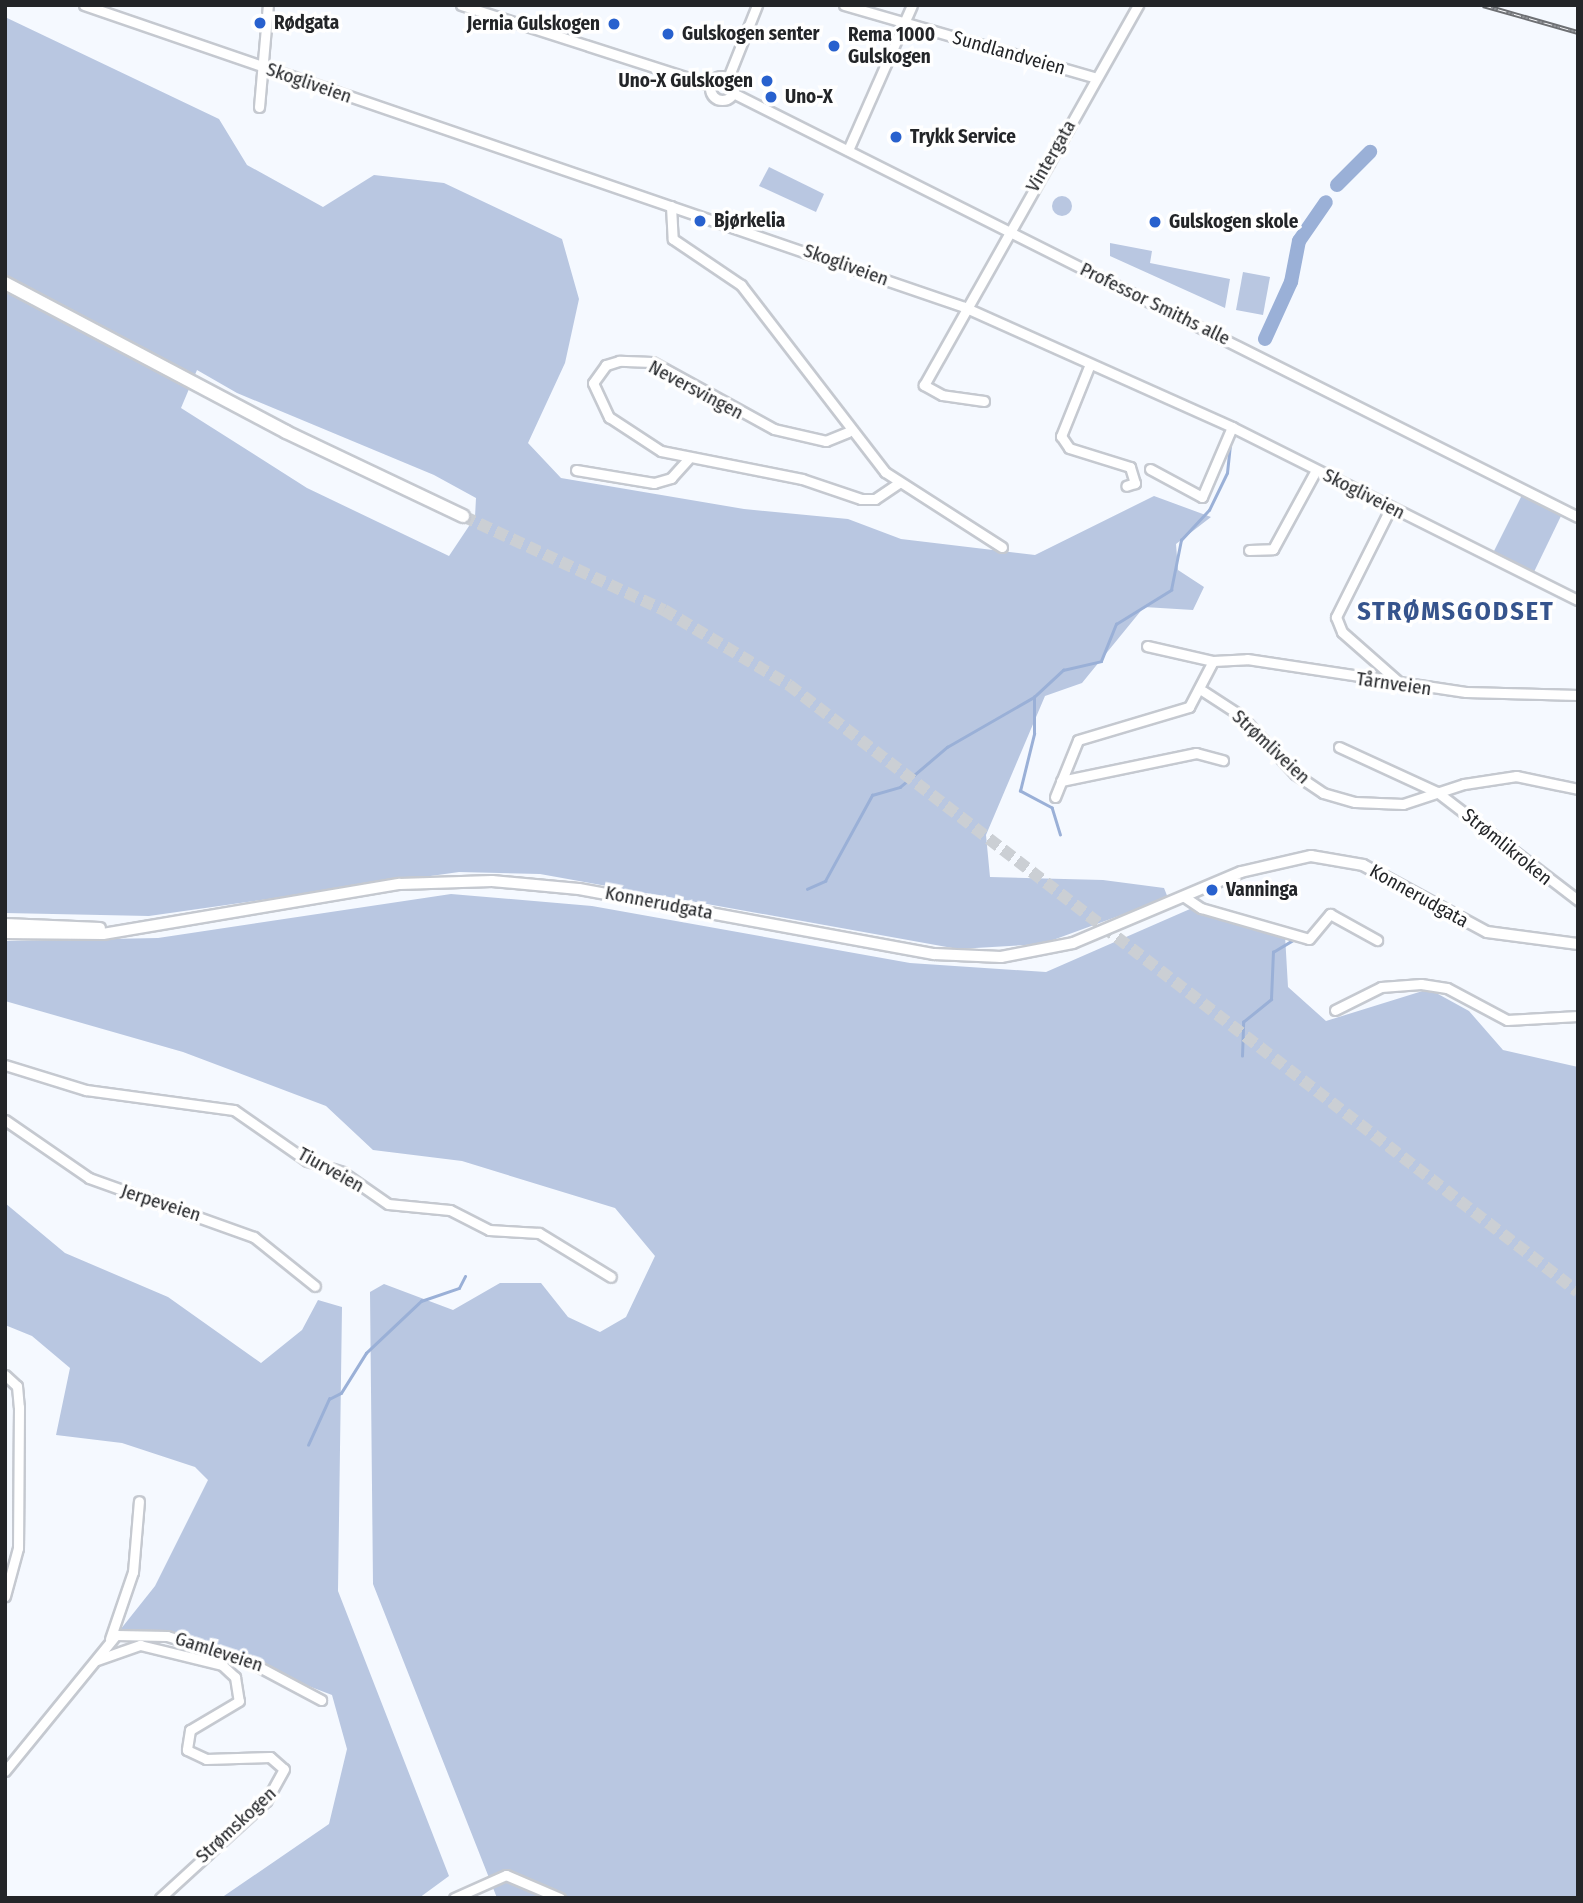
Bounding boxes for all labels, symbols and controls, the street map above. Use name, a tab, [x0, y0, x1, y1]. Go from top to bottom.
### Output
place label: Rødgata	[274, 12, 339, 34]
place label: Jernia Gulskogen	[467, 13, 600, 35]
marker: Rødgata	[252, 15, 268, 31]
marker: Jernia Gulskogen	[606, 16, 622, 32]
place label: Gulskogen senter	[682, 23, 820, 45]
place label: Rema 1000 Gulskogen	[848, 24, 935, 68]
marker: Gulskogen senter	[660, 26, 676, 42]
street label: Sundlandveien	[950, 26, 1068, 80]
marker: Rema 1000 Gulskogen	[826, 38, 842, 54]
street label: Skogliveien	[263, 58, 355, 108]
place label: Uno-X Gulskogen	[619, 70, 753, 92]
marker: Uno-X Gulskogen	[759, 73, 775, 89]
place label: Uno-X	[785, 86, 833, 108]
marker: Uno-X	[763, 89, 779, 105]
street label: Vintergata	[1021, 116, 1081, 196]
place label: Trykk Service	[910, 126, 1016, 148]
marker: Trykk Service	[888, 129, 904, 145]
place label: Bjørkelia	[714, 210, 785, 232]
place label: Gulskogen skole	[1169, 211, 1298, 233]
marker: Bjørkelia	[692, 213, 708, 229]
marker: Gulskogen skole	[1147, 214, 1163, 230]
street label: Skogliveien	[800, 239, 892, 291]
street label: Professor Smiths alle	[1076, 258, 1234, 350]
street label: Neversvingen	[645, 355, 747, 425]
street label: Skogliveien	[1319, 464, 1409, 524]
district label: STRØMSGODSET	[1359, 596, 1553, 628]
street label: Tårnveien	[1355, 667, 1433, 701]
street label: Strømliveien	[1227, 705, 1315, 789]
street label: Strømlikroken	[1457, 804, 1557, 890]
street label: Konnerudgata	[1366, 860, 1472, 932]
place label: Vanninga	[1226, 879, 1298, 901]
street label: Konnerudgata	[603, 881, 715, 925]
marker: Vanninga	[1204, 882, 1220, 898]
street label: Tiurveien	[294, 1143, 368, 1197]
street label: Jerpeveien	[118, 1179, 204, 1227]
street label: Gamleveien	[172, 1627, 266, 1677]
street label: Strømskogen	[191, 1782, 281, 1868]

